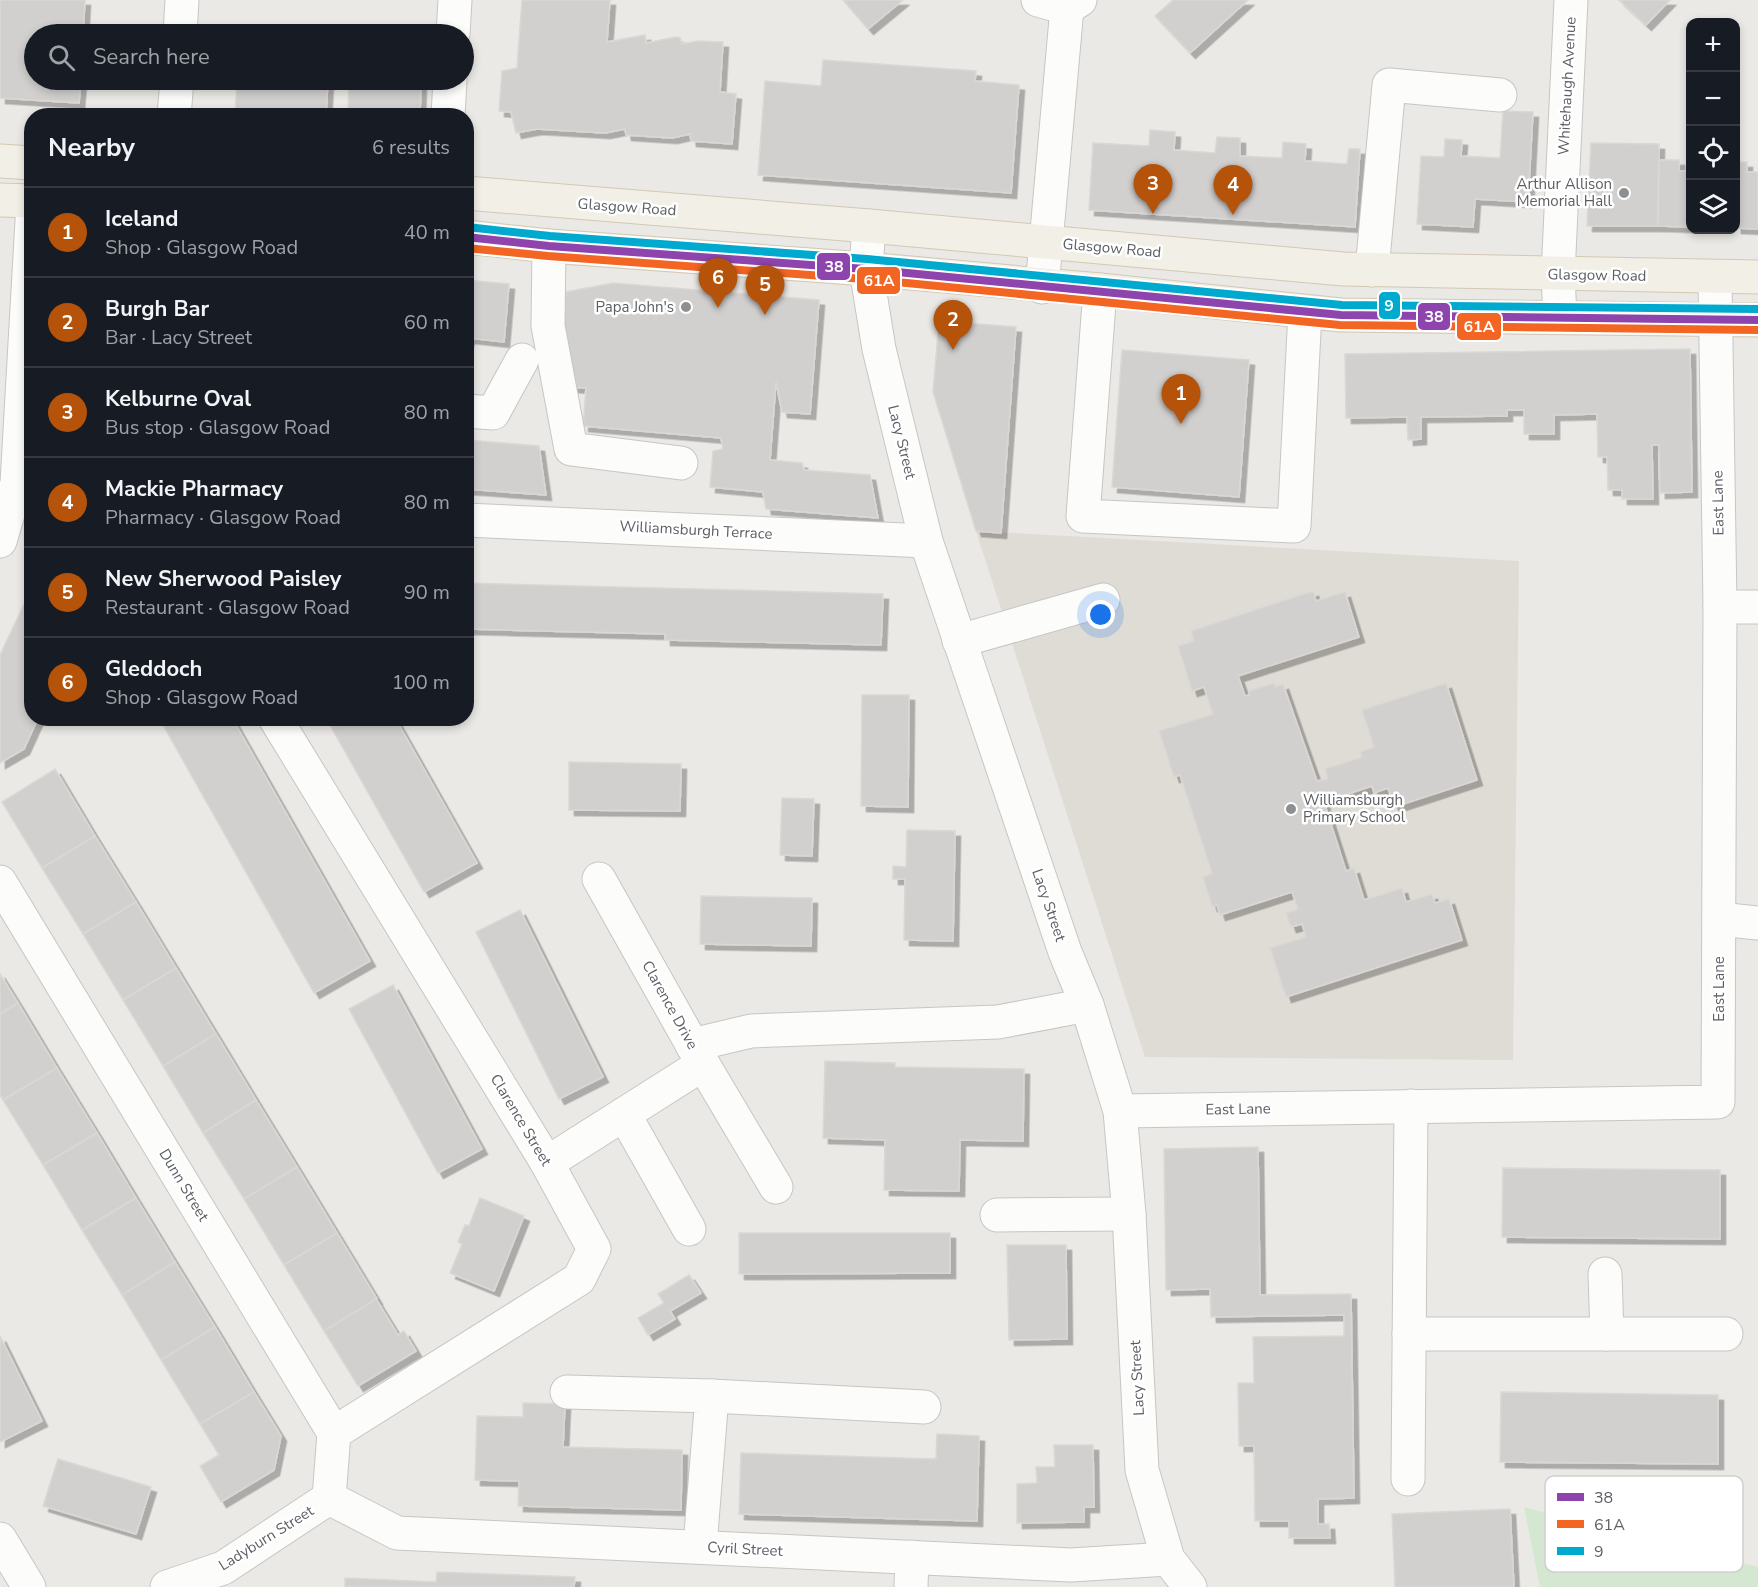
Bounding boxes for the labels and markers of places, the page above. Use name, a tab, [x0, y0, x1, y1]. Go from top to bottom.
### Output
pin: 3	[1134, 164, 1172, 214]
pin: 4	[1214, 166, 1252, 215]
place label: Arthur Allison Memorial Hall	[1517, 174, 1613, 211]
marker: Arthur Allison Memorial Hall	[1617, 186, 1631, 200]
pin: 6	[698, 258, 738, 308]
pin: 5	[746, 266, 784, 315]
place label: Papa John's	[596, 297, 674, 317]
marker: Papa John's	[679, 300, 693, 314]
pin: 2	[934, 300, 972, 350]
pin: 1	[1162, 374, 1200, 424]
place label: Williamsburgh Primary School	[1303, 790, 1406, 827]
marker: Williamsburgh Primary School	[1284, 802, 1298, 816]

